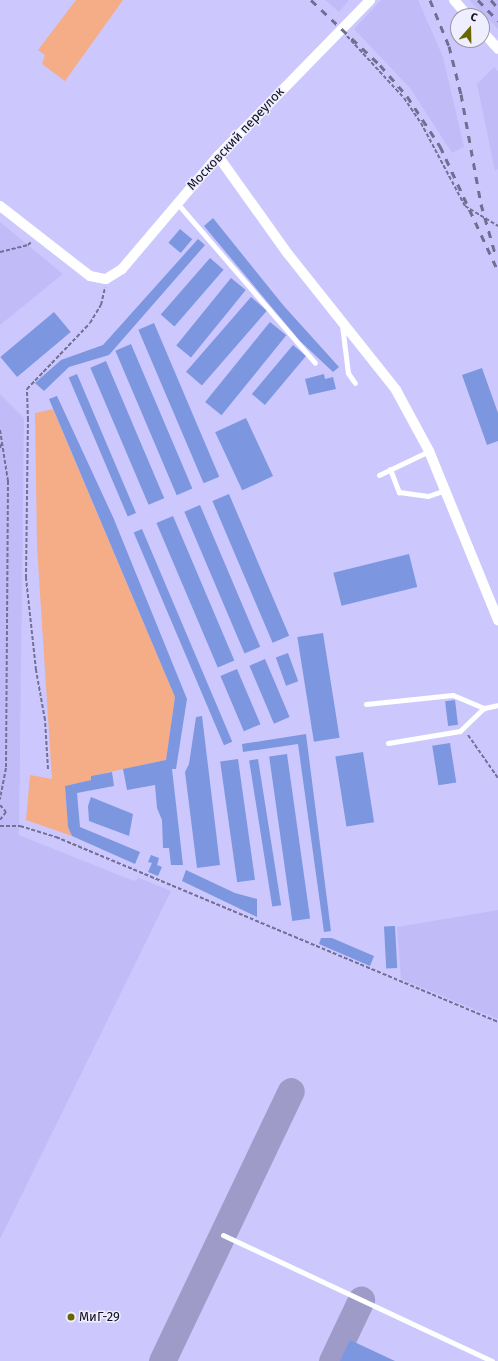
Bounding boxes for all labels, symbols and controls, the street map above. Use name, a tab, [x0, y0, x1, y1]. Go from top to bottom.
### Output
north arrow	[450, 8, 490, 48]
text: С	[469, 10, 479, 24]
street label: Московский переулок	[184, 84, 288, 194]
place label: МиГ-29	[79, 1309, 120, 1325]
marker: МиГ-29	[66, 1312, 76, 1322]

